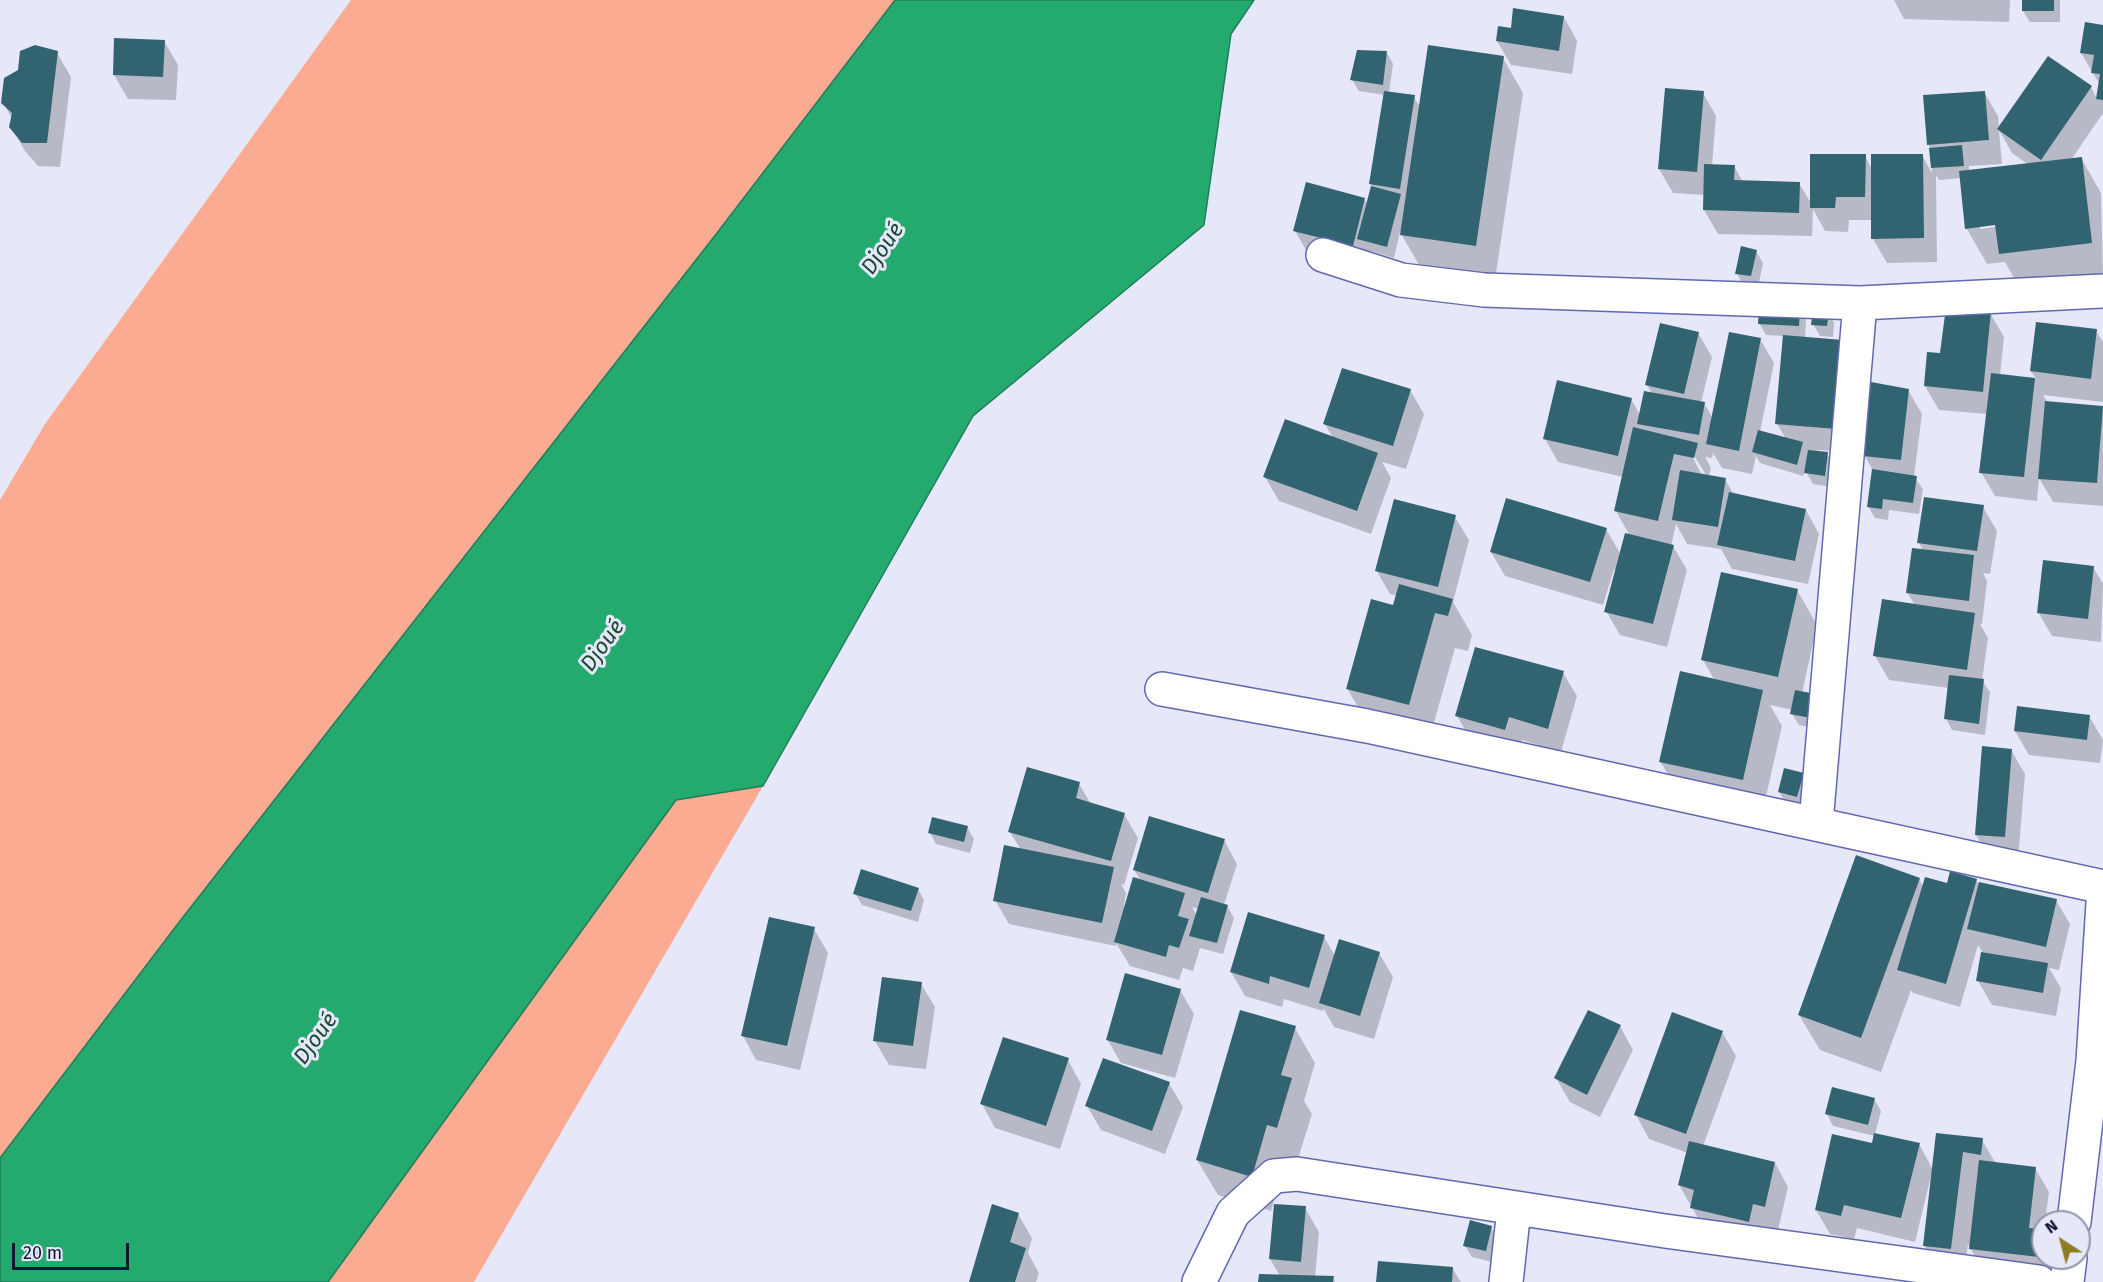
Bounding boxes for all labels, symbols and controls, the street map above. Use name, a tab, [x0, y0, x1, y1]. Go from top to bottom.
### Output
water label: Djoué	[856, 218, 910, 280]
water label: Djoué	[576, 615, 630, 677]
water label: Djoué	[289, 1008, 343, 1070]
north arrow	[2031, 1210, 2091, 1270]
text: N	[2041, 1216, 2061, 1237]
scale bar	[15, 1231, 132, 1269]
text: 20 m	[23, 1242, 62, 1264]

